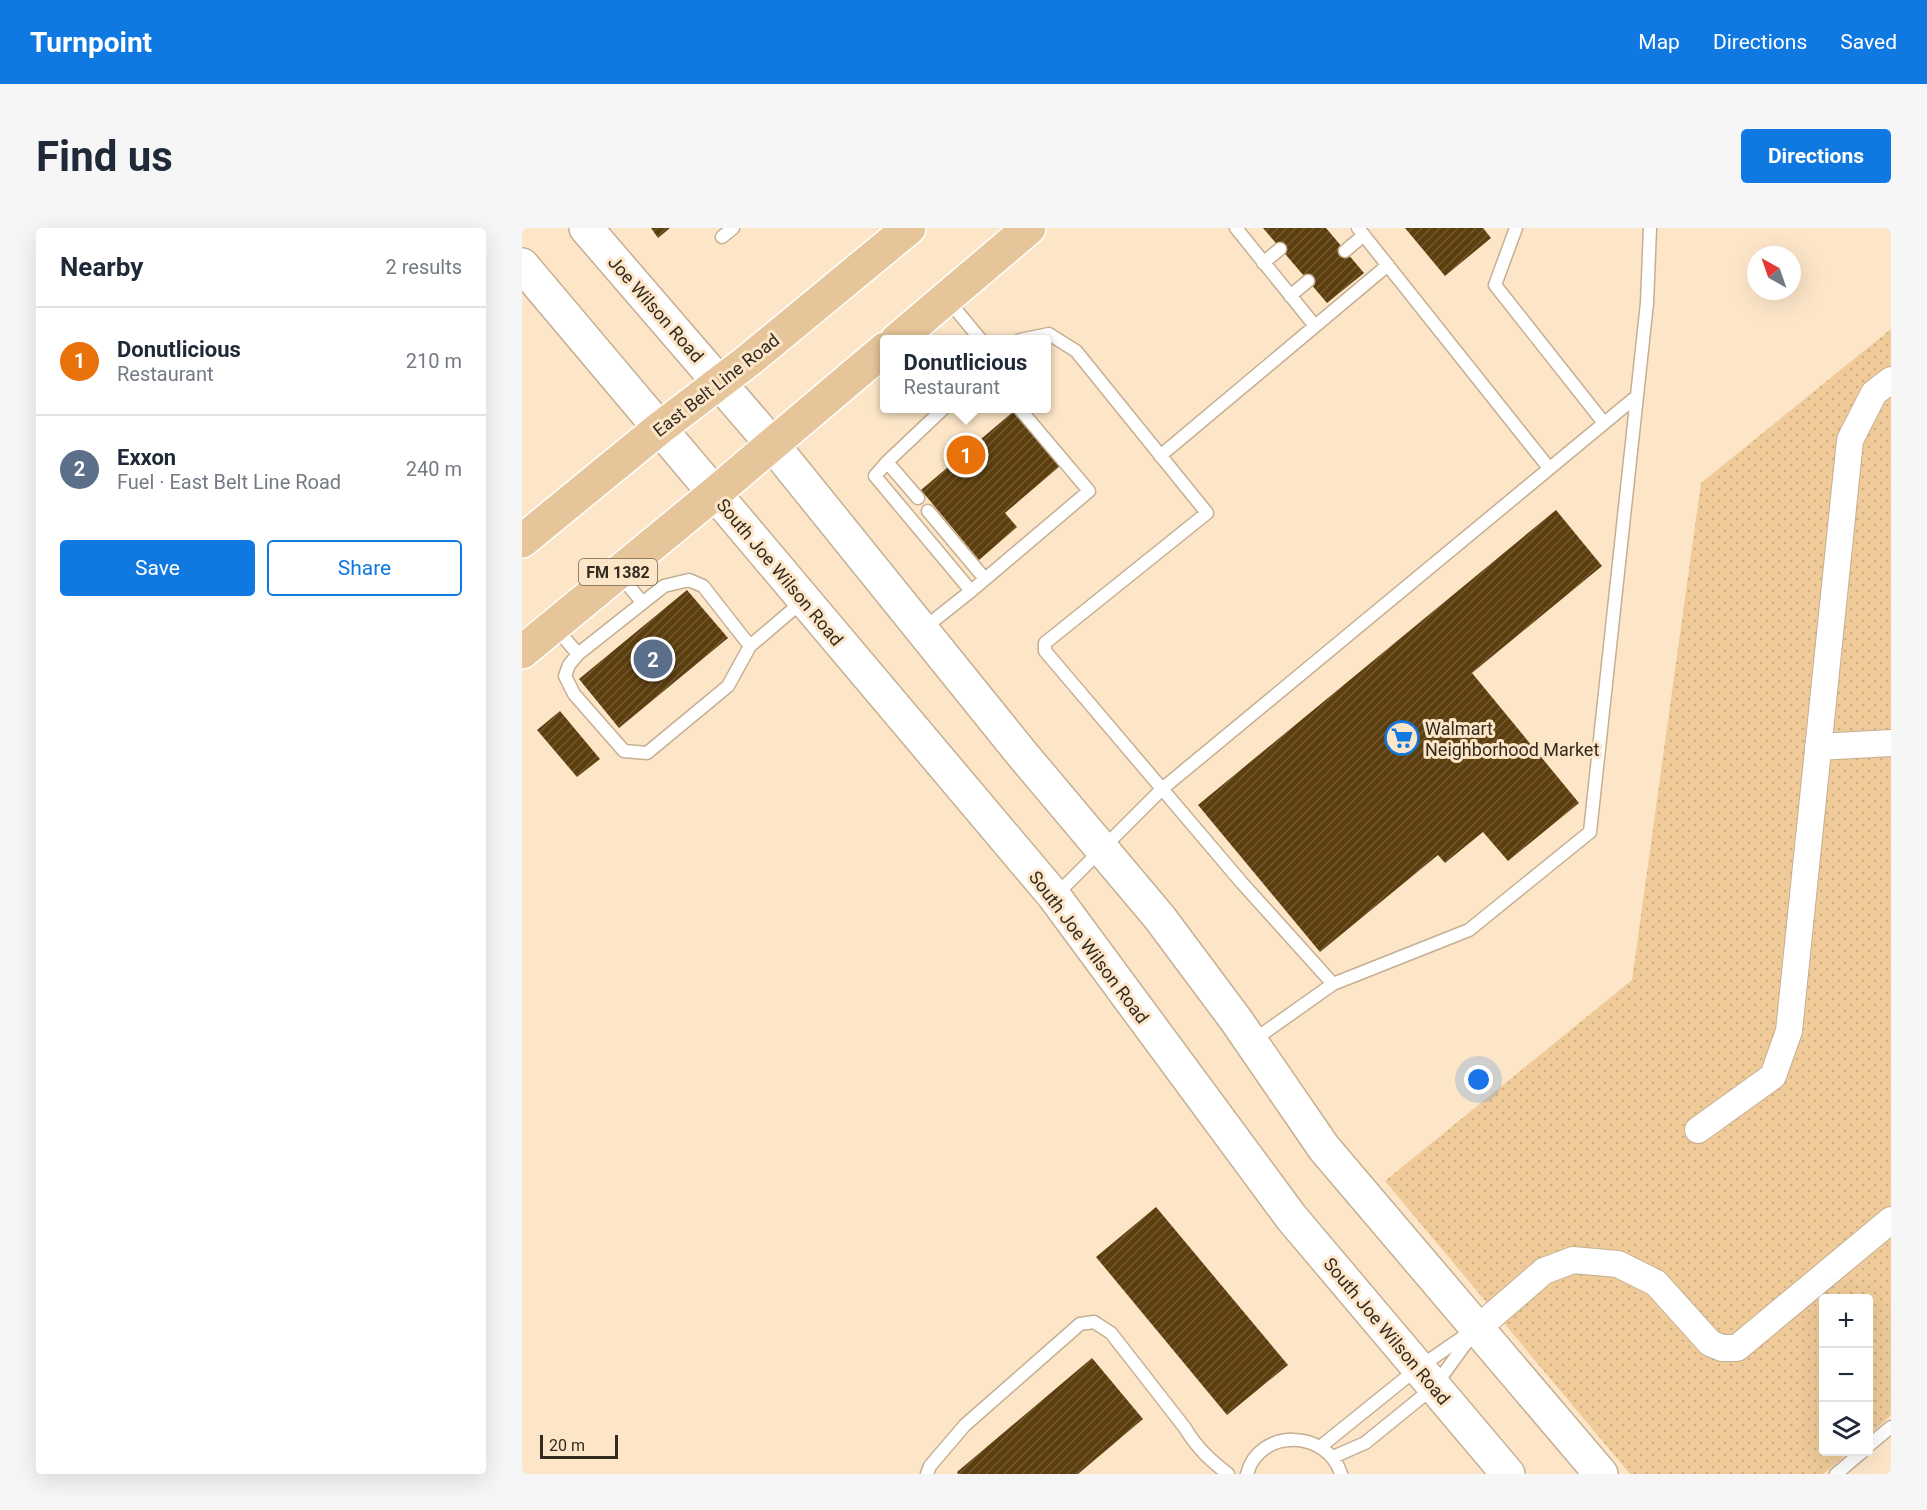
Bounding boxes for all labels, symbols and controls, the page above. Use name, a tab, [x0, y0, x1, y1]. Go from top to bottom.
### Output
text: Turnpoint	[30, 26, 152, 59]
text: Map	[1638, 30, 1680, 54]
text: Directions	[1713, 30, 1807, 54]
text: Saved	[1840, 30, 1897, 54]
button: Directions	[1741, 129, 1891, 183]
text: Find us	[36, 132, 173, 181]
north arrow	[1747, 246, 1801, 300]
street label: Joe Wilson Road	[604, 251, 708, 367]
text: Nearby	[60, 252, 143, 282]
text: 2 results	[386, 255, 462, 279]
street label: East Belt Line Road	[649, 329, 783, 441]
popup	[880, 335, 1051, 413]
text: Donutlicious	[117, 337, 241, 362]
text: 1	[74, 349, 85, 373]
text: 210 m	[406, 349, 462, 373]
text: Donutlicious	[904, 350, 1027, 375]
text: Restaurant	[117, 362, 214, 386]
text: Restaurant	[904, 375, 1000, 399]
pin: 1	[946, 432, 986, 478]
text: Exxon	[117, 445, 176, 470]
text: 2	[74, 457, 85, 481]
text: 240 m	[406, 457, 462, 481]
text: Fuel · East Belt Line Road	[117, 470, 341, 494]
street label: South Joe Wilson Road	[712, 494, 848, 650]
button: Save	[60, 540, 255, 596]
button: Share	[267, 540, 462, 596]
road number: FM 1382	[579, 559, 657, 585]
pin: 2	[634, 636, 672, 682]
place label: Walmart Neighborhood Market	[1425, 718, 1599, 760]
supermarket icon: Walmart Neighborhood Market	[1384, 720, 1420, 756]
street label: South Joe Wilson Road	[1025, 867, 1153, 1027]
your location	[1464, 1065, 1493, 1094]
street label: South Joe Wilson Road	[1319, 1253, 1455, 1409]
map controls	[1819, 1294, 1873, 1456]
button: +	[1819, 1294, 1873, 1348]
button: −	[1819, 1348, 1873, 1402]
button: layers	[1819, 1402, 1873, 1456]
scale bar	[540, 1432, 618, 1460]
text: 20 m	[549, 1436, 585, 1455]

